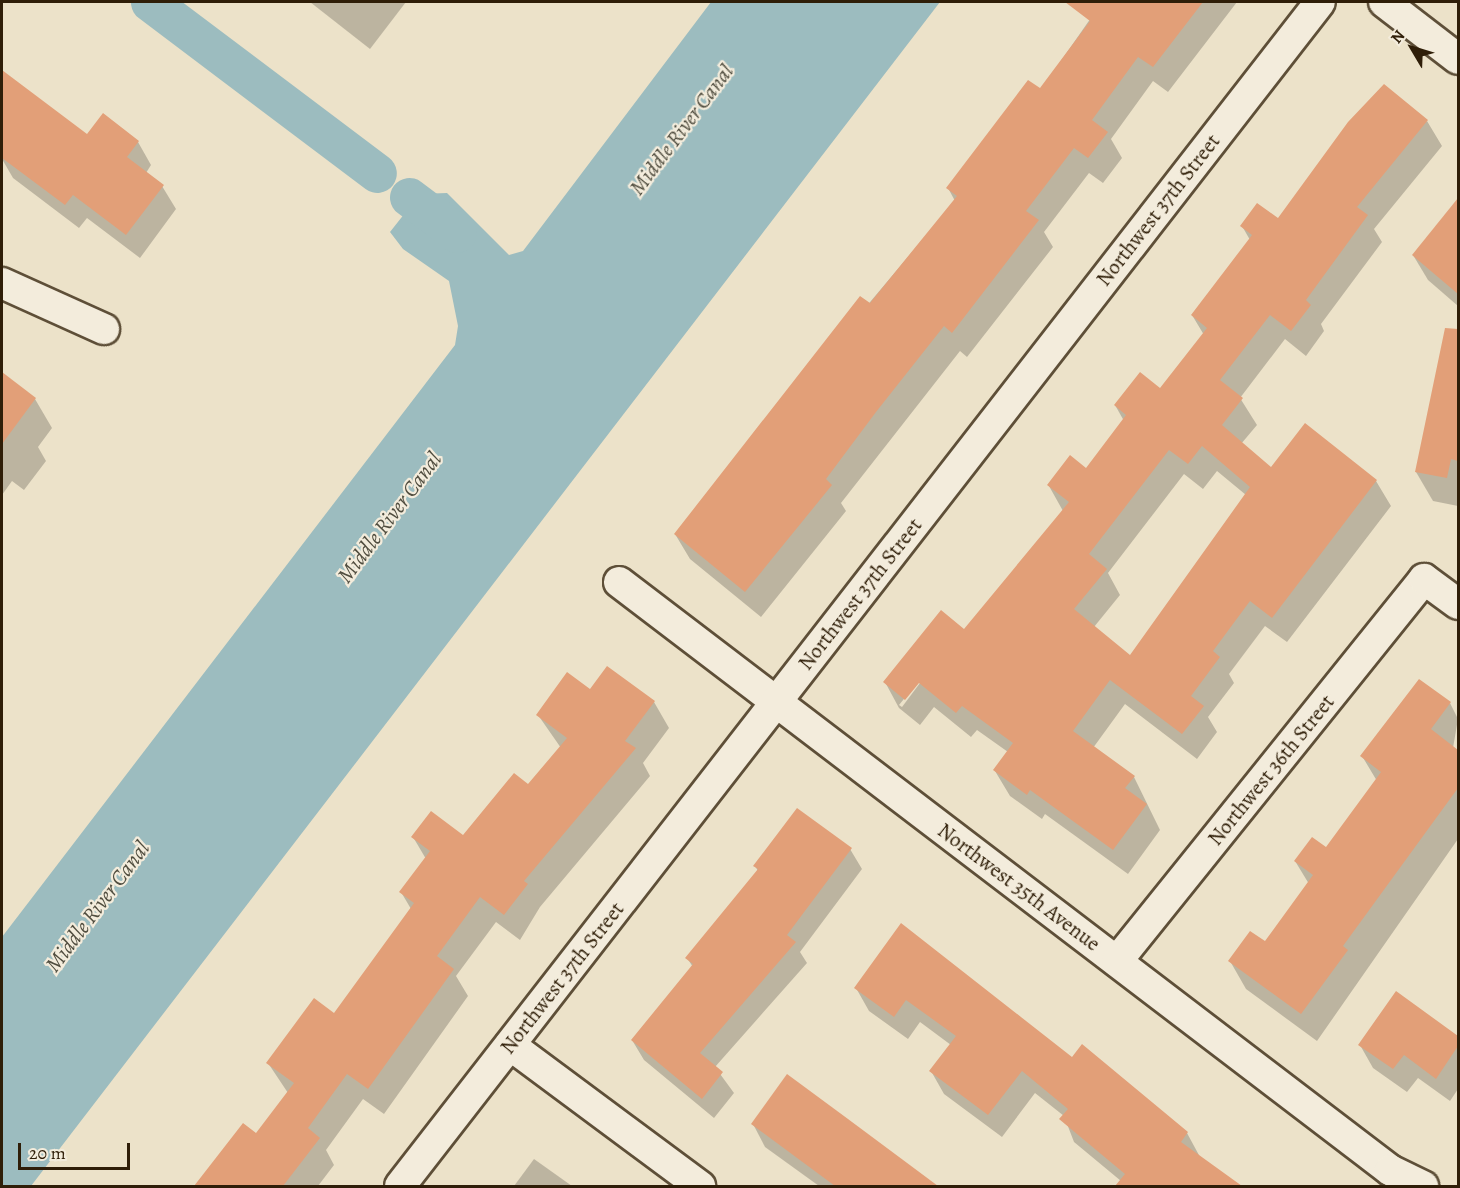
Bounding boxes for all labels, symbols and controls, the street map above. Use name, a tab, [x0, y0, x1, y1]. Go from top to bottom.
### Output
north arrow	[1382, 18, 1442, 78]
text: N	[1386, 26, 1410, 48]
water label: Middle River Canal	[624, 59, 740, 201]
street label: Northwest 37th Street	[1091, 129, 1225, 291]
water label: Middle River Canal	[332, 447, 448, 589]
street label: Northwest 37th Street	[793, 513, 927, 675]
street label: Northwest 36th Street	[1202, 690, 1340, 850]
street label: Northwest 35th Avenue	[933, 818, 1105, 956]
water label: Middle River Canal	[40, 836, 156, 978]
street label: Northwest 37th Street	[495, 897, 629, 1059]
scale bar	[21, 1131, 134, 1169]
text: 20 m	[29, 1141, 66, 1165]

